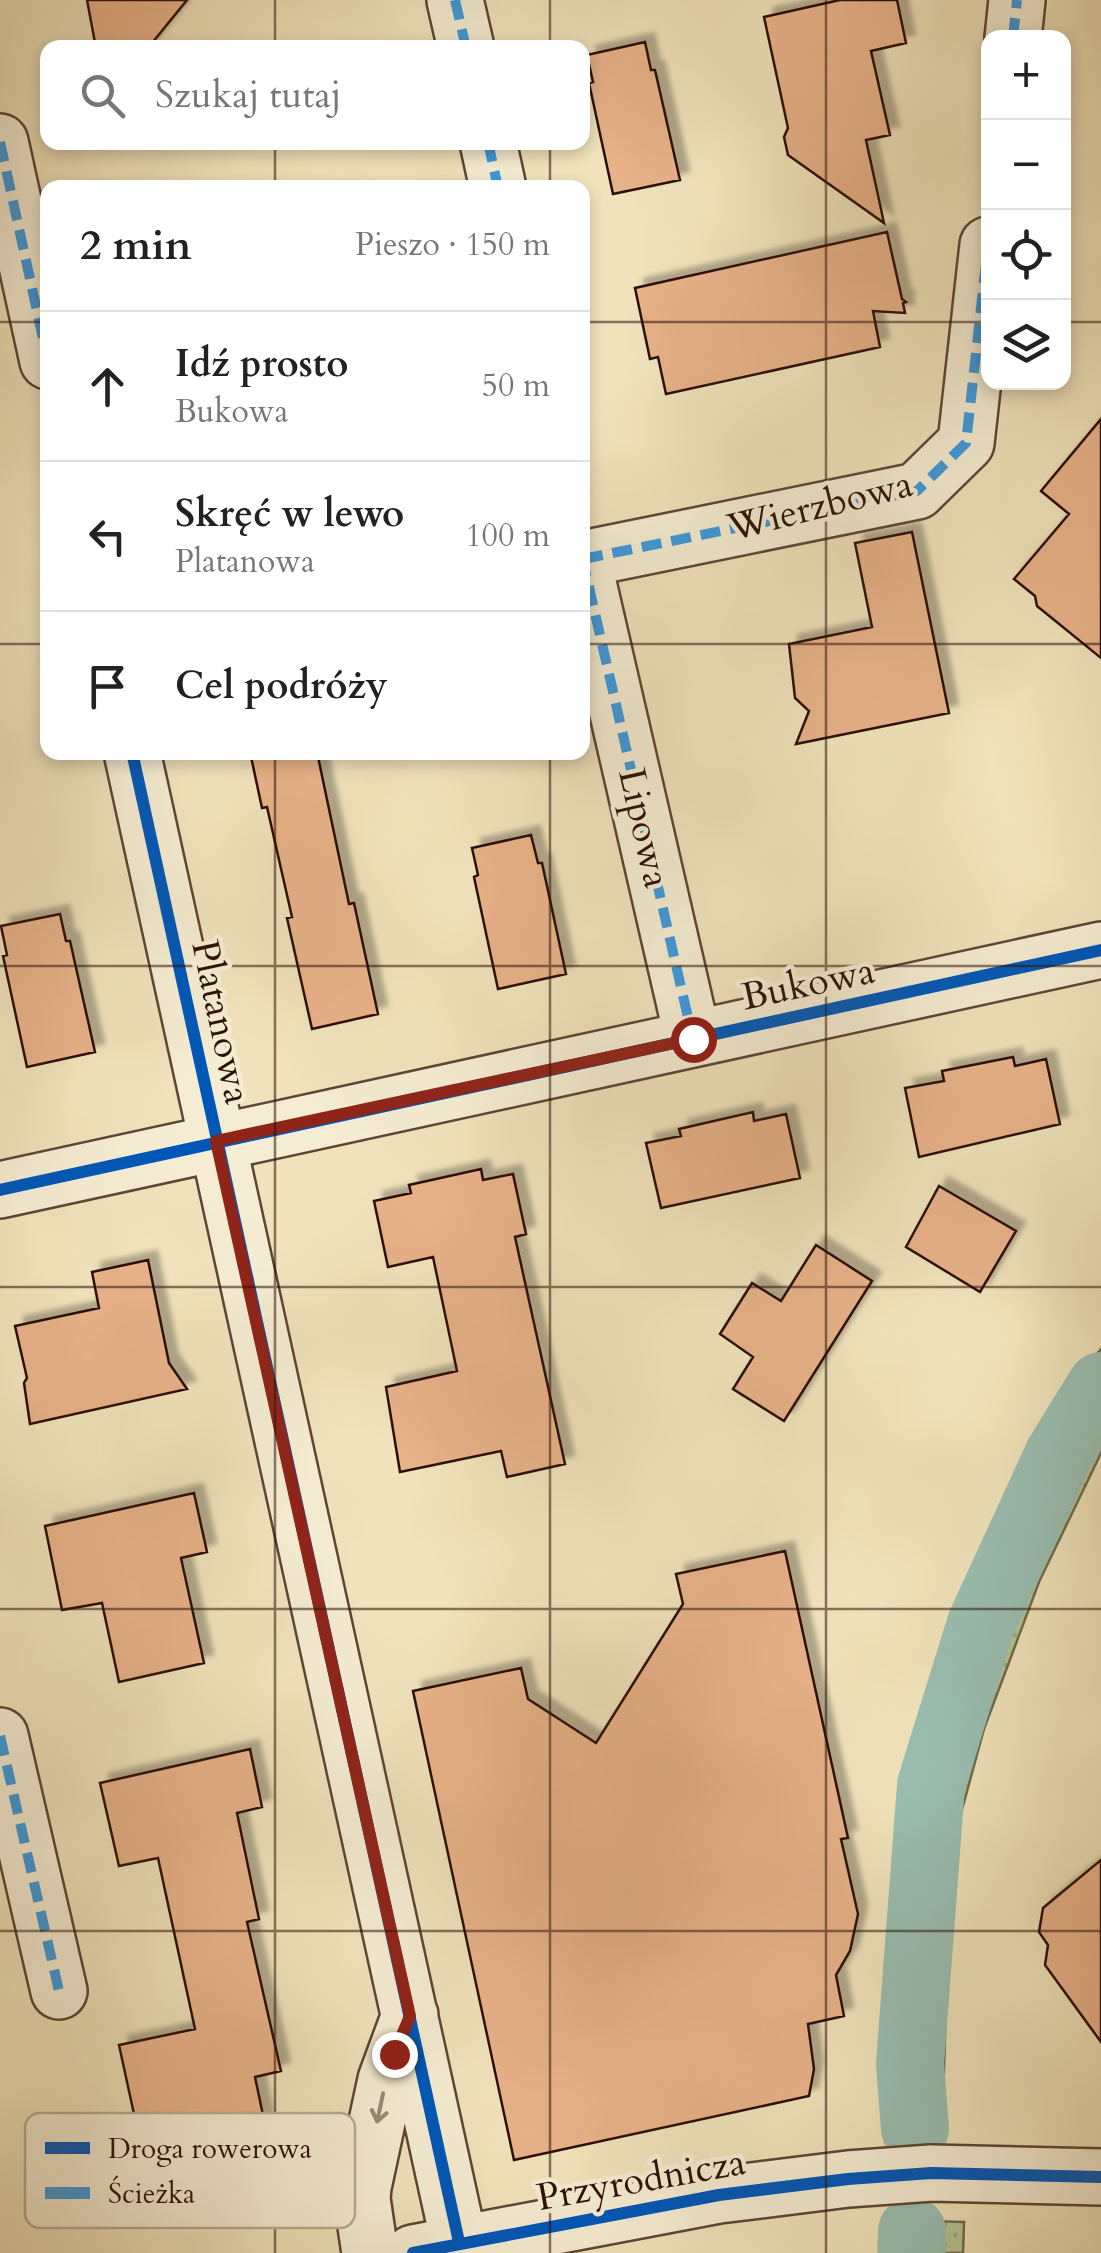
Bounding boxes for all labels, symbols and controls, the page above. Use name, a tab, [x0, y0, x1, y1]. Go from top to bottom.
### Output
map controls	[981, 30, 1071, 390]
button: +	[981, 30, 1071, 120]
search box	[40, 40, 590, 150]
icon: search	[75, 68, 130, 123]
text: Szukaj tutaj	[155, 69, 342, 121]
button: −	[981, 120, 1071, 210]
button: locate	[981, 210, 1071, 300]
text: 2 min	[80, 217, 192, 274]
text: Pieszo · 150 m	[355, 223, 550, 267]
button: layers	[981, 300, 1071, 390]
text: Idź prosto	[175, 338, 348, 390]
icon: ahead	[80, 359, 135, 414]
text: 50 m	[482, 364, 550, 408]
text: Bukowa	[175, 390, 288, 434]
street label: Wierzbowa	[721, 458, 918, 554]
text: Skręć w lewo	[175, 488, 404, 540]
icon: left	[80, 509, 135, 564]
text: 100 m	[465, 514, 550, 558]
text: Platanowa	[175, 540, 315, 584]
icon: arrive	[80, 659, 135, 714]
text: Cel podróży	[175, 660, 388, 712]
street label: Lipowa	[605, 763, 683, 893]
street label: Platanowa	[178, 935, 264, 1109]
street label: Bukowa	[737, 945, 879, 1023]
route start	[671, 1017, 717, 1063]
route end	[372, 2032, 418, 2078]
one-way arrow	[370, 2091, 389, 2123]
legend	[25, 2113, 355, 2228]
text: Droga rowerowa	[108, 2130, 312, 2168]
street label: Przyrodnicza	[533, 2136, 749, 2224]
text: Ścieżka	[108, 2175, 195, 2213]

